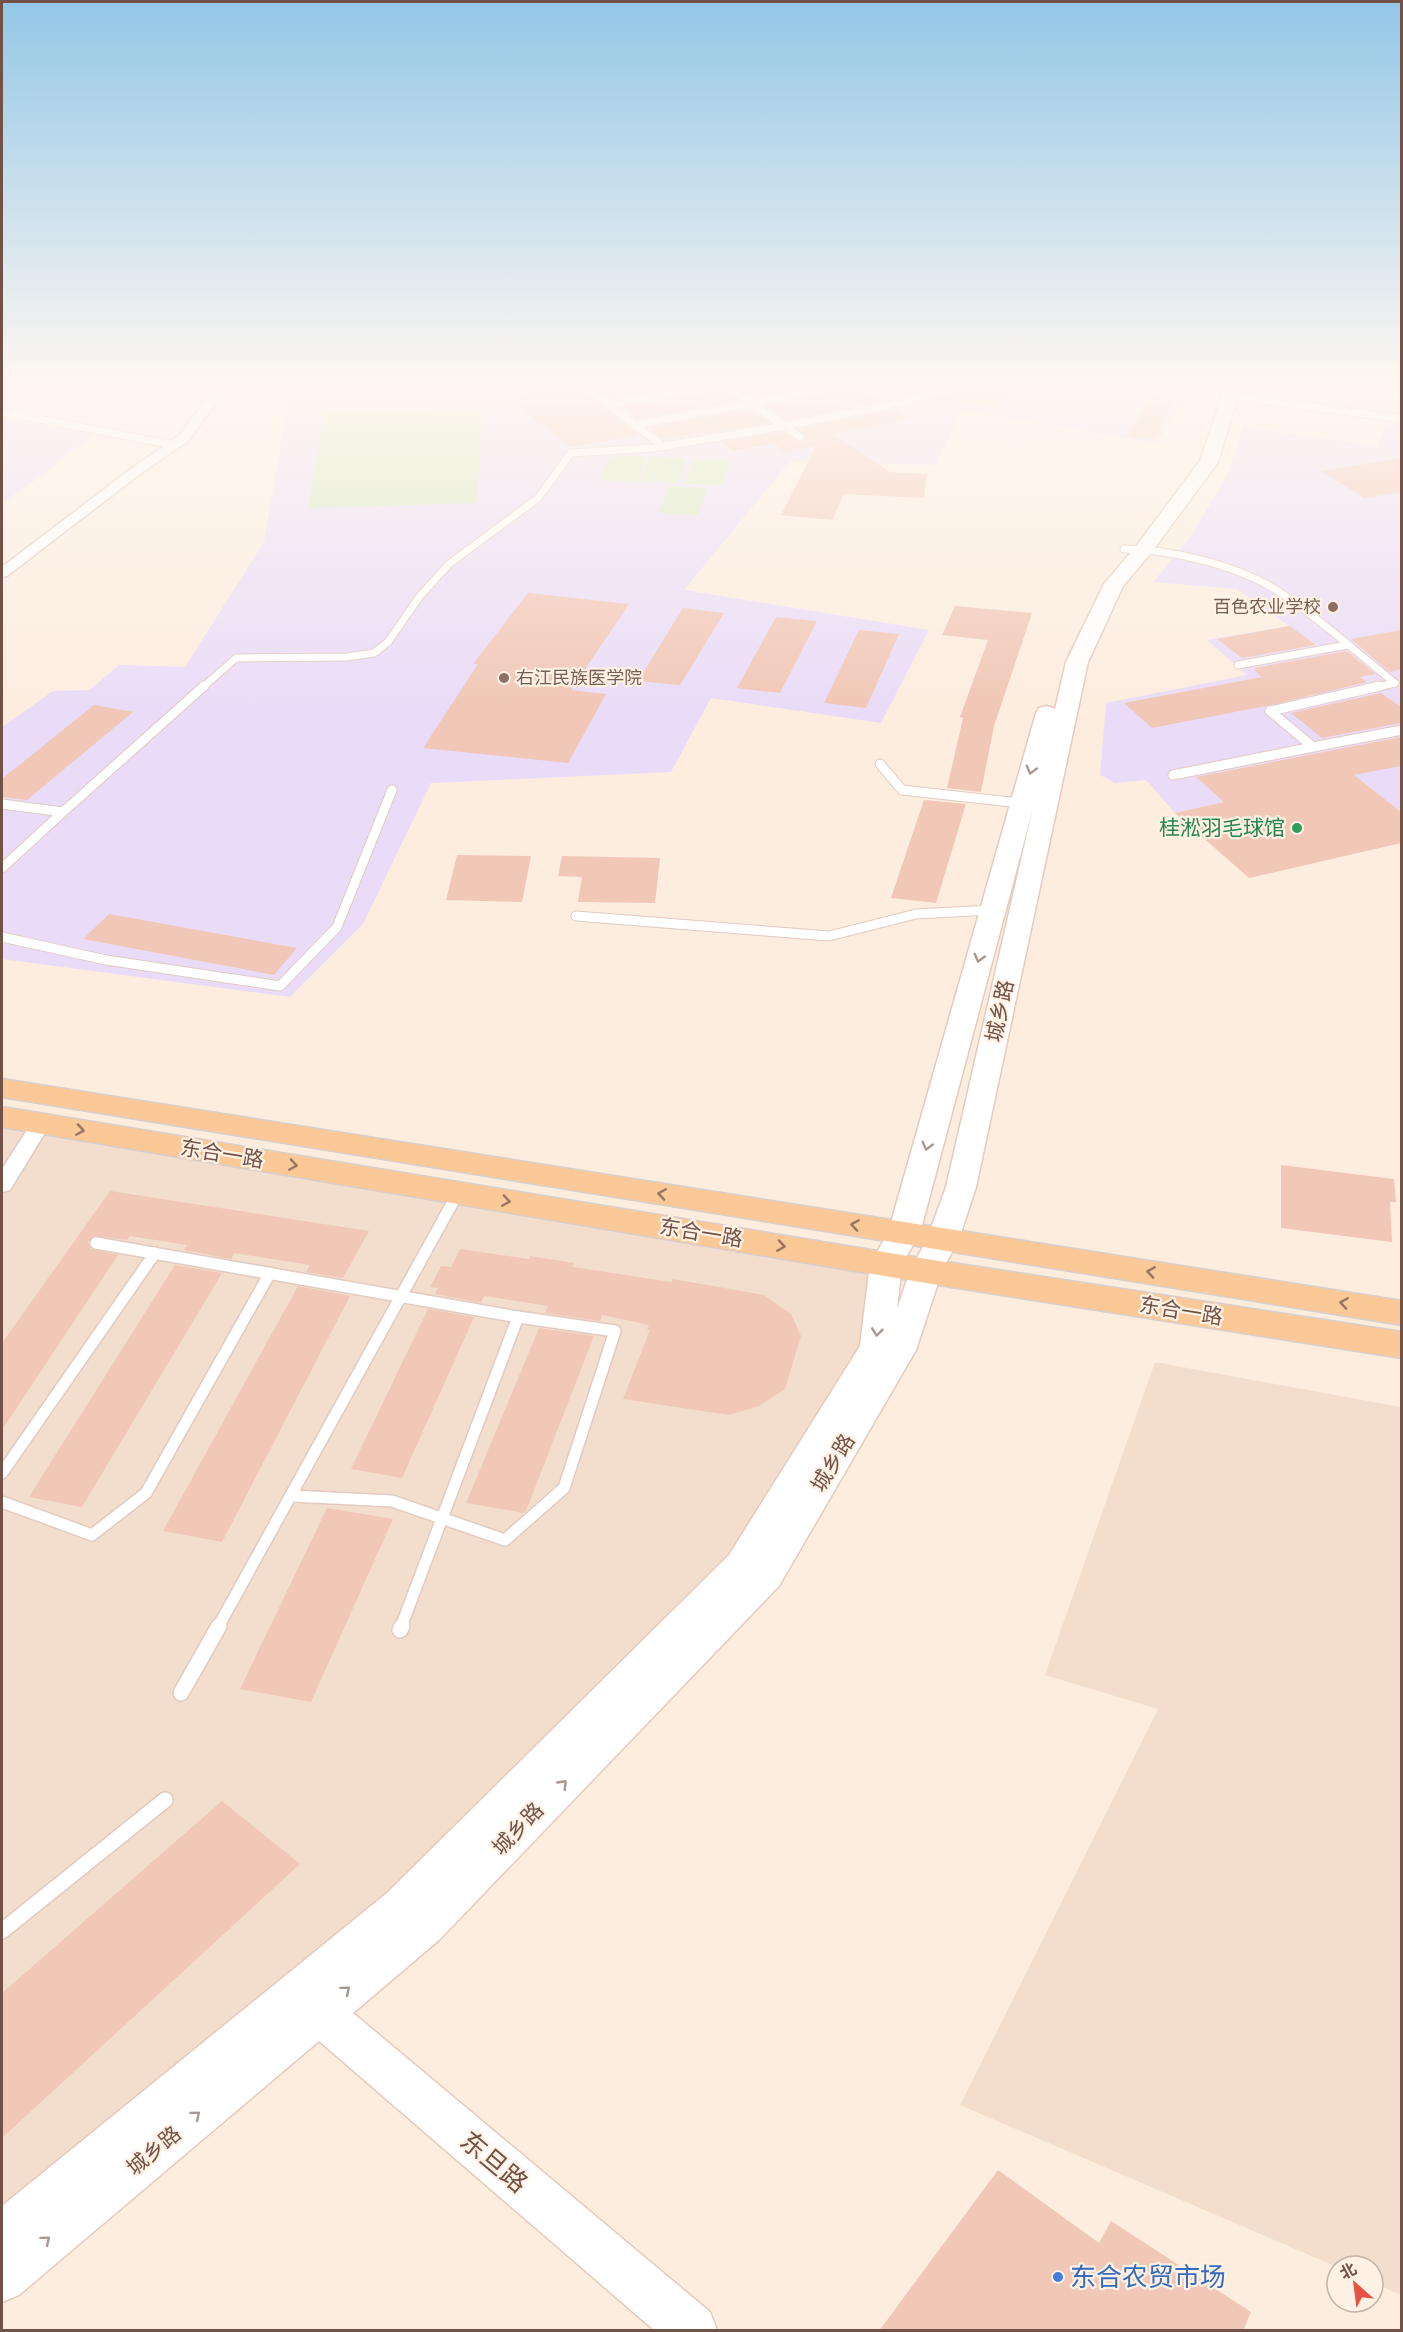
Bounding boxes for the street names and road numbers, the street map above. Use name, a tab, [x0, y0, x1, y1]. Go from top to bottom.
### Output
street label: 城乡路	[982, 978, 1017, 1044]
street label: 东合一路	[179, 1136, 265, 1171]
street label: 东合一路	[658, 1215, 744, 1250]
street label: 东合一路	[1138, 1293, 1224, 1328]
street label: 城乡路	[806, 1430, 859, 1496]
street label: 城乡路	[487, 1798, 548, 1859]
street label: 城乡路	[122, 2122, 185, 2180]
street label: 东旦路	[454, 2125, 534, 2199]

